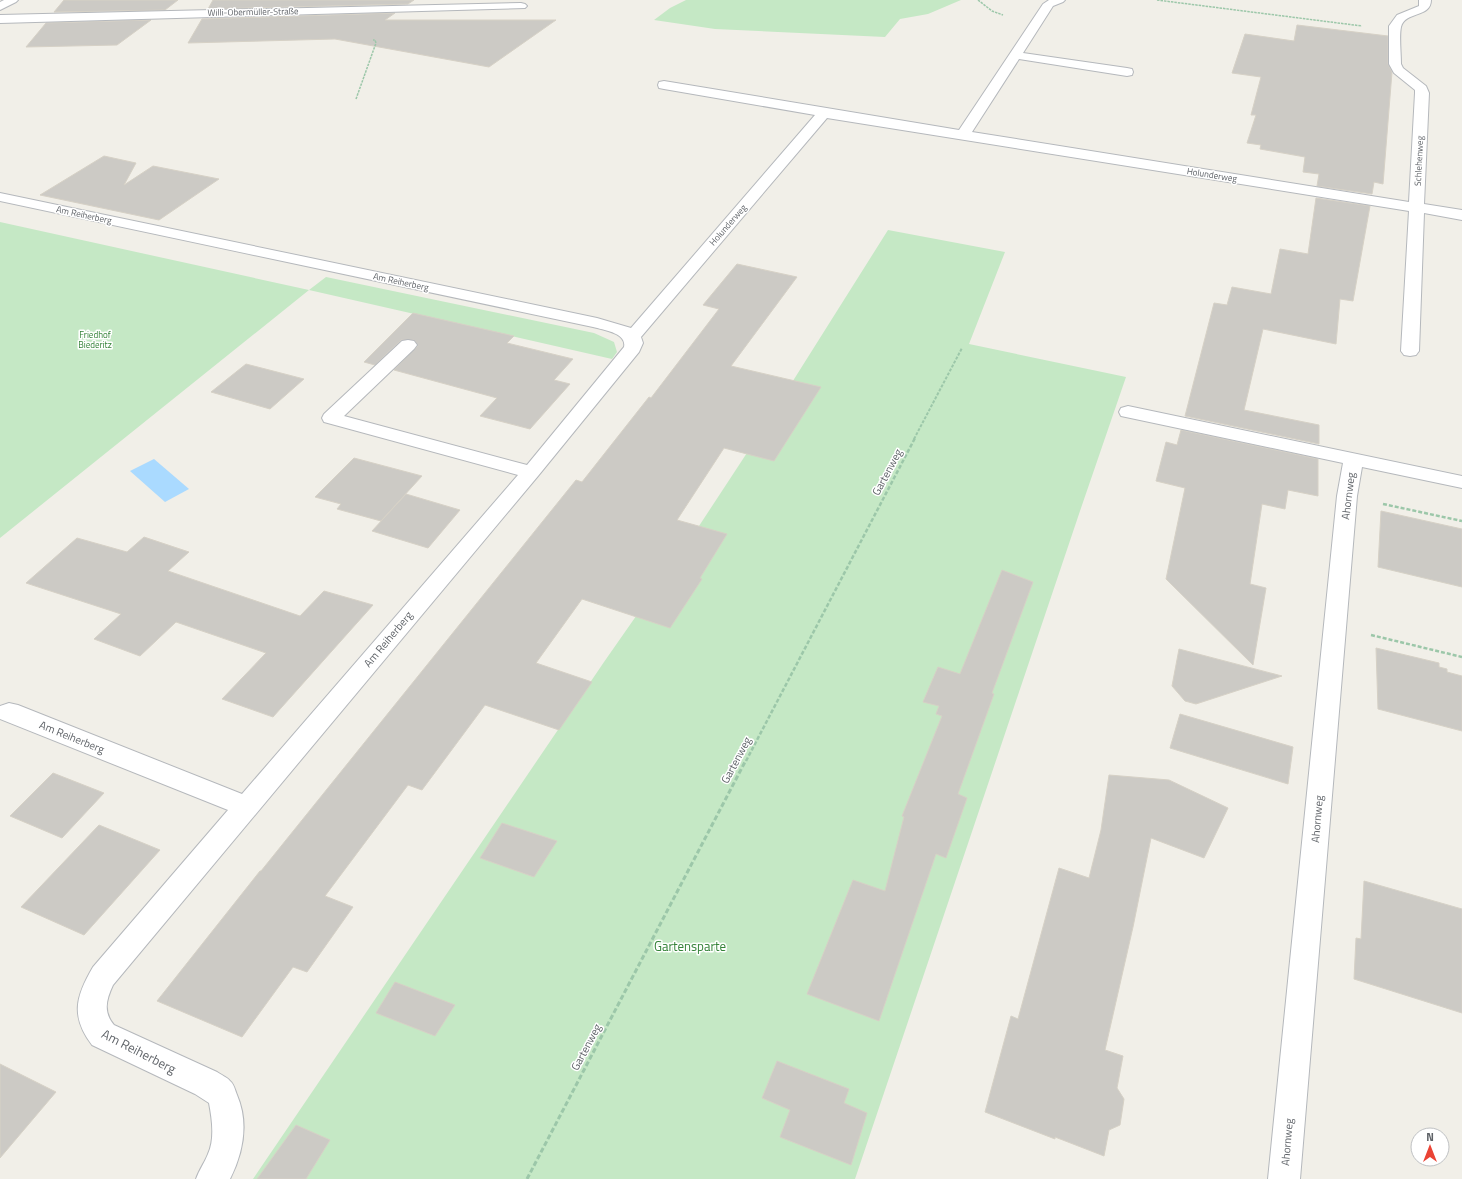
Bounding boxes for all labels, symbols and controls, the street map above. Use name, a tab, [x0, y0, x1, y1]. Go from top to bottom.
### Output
street label: Willi-Obermüller-Straße	[207, 4, 299, 19]
street label: Schlehenweg	[1411, 135, 1426, 186]
street label: Holunderweg	[1186, 164, 1239, 185]
street label: Holunderweg	[706, 201, 749, 248]
street label: Am Reiherberg	[55, 202, 113, 227]
street label: Am Reiherberg	[372, 269, 430, 294]
park label: Friedhof Biederitz	[78, 328, 112, 351]
street label: Gartenweg	[868, 445, 906, 498]
street label: Ahornweg	[1337, 471, 1359, 521]
street label: Am Reiherberg	[360, 607, 416, 670]
street label: Am Reiherberg	[37, 717, 107, 757]
street label: Gartenweg	[717, 733, 755, 786]
street label: Ahornweg	[1307, 794, 1327, 843]
park label: Gartensparte	[654, 936, 726, 956]
street label: Gartenweg	[567, 1020, 605, 1073]
street label: Am Reiherberg	[98, 1024, 180, 1079]
street label: Ahornweg	[1277, 1117, 1297, 1166]
north arrow	[1410, 1127, 1450, 1167]
text: N	[1426, 1129, 1434, 1145]

